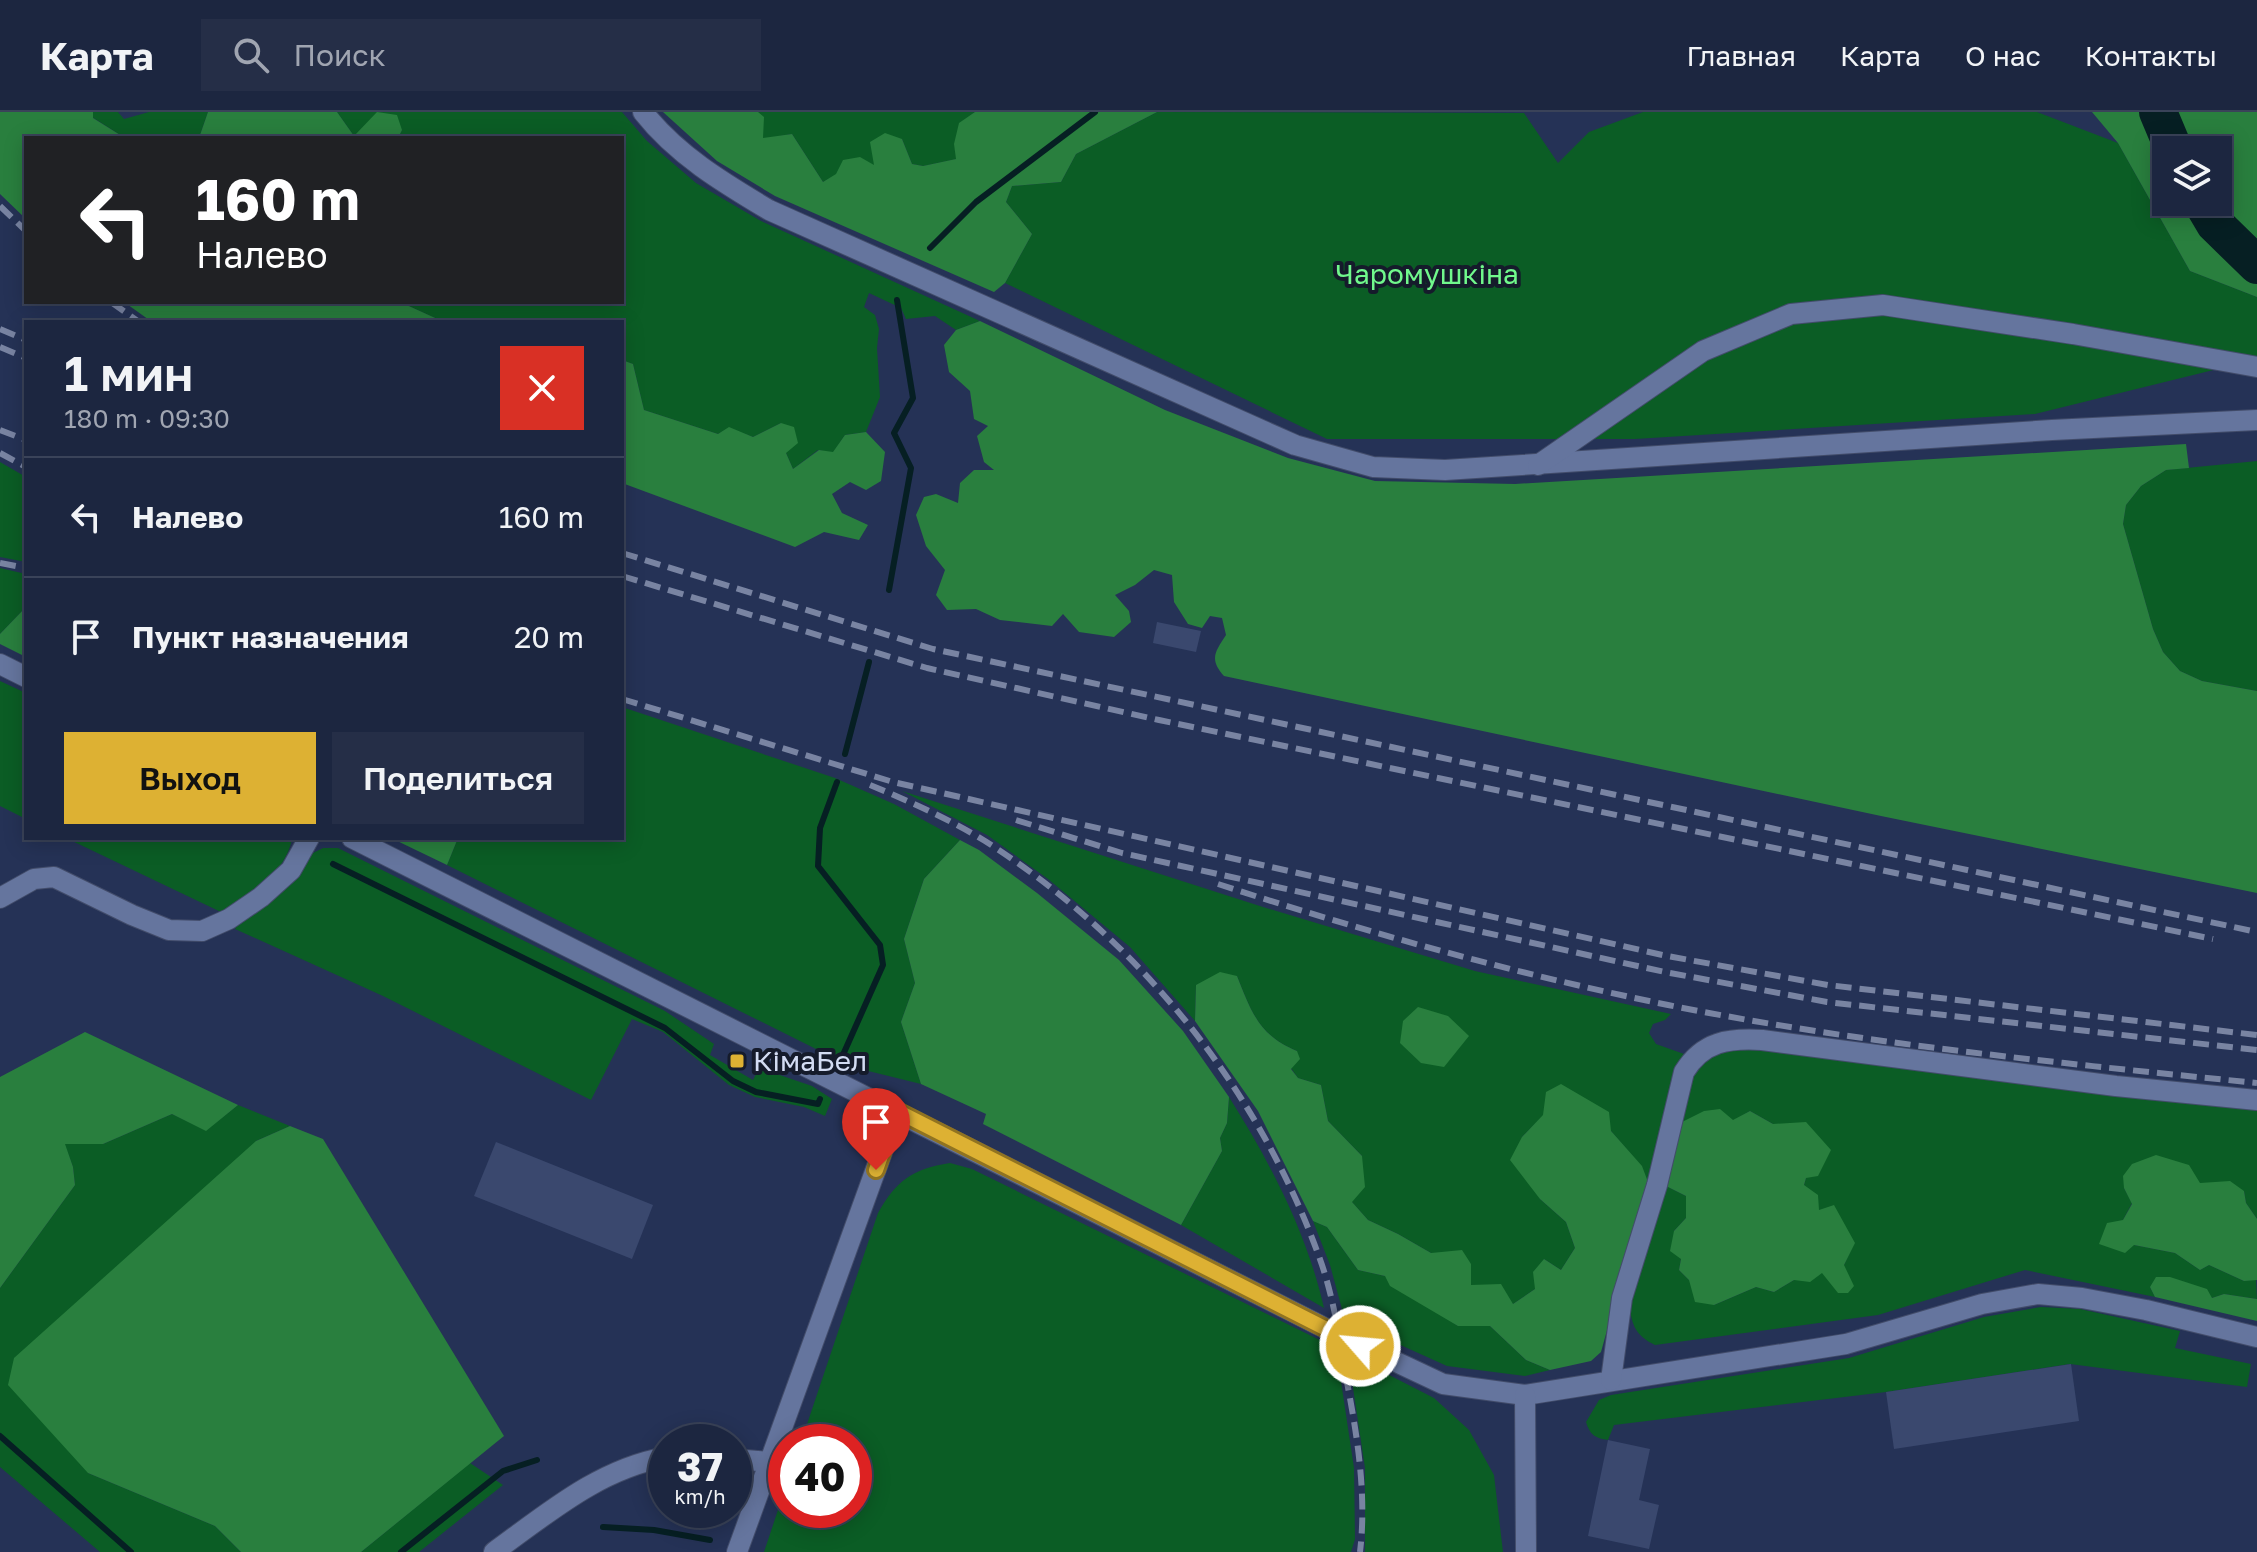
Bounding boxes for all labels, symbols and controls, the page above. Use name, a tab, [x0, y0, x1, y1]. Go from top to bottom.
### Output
search box	[201, 19, 761, 91]
text: Карта	[40, 33, 153, 78]
icon: search	[229, 33, 273, 77]
text: Поиск	[293, 37, 386, 73]
text: Главная	[1686, 39, 1796, 72]
text: Карта	[1840, 39, 1921, 72]
text: О нас	[1965, 39, 2041, 72]
text: Контакты	[2085, 39, 2217, 72]
map controls	[2152, 136, 2232, 216]
button: layers	[2152, 136, 2232, 216]
text: 160 m	[196, 165, 360, 232]
icon: left	[64, 168, 168, 272]
text: Налево	[196, 233, 328, 276]
park label: Чаромушкіна	[1335, 257, 1519, 290]
text: 1 мин	[64, 344, 193, 402]
button: close	[500, 346, 584, 430]
text: 180 m · 09:30	[64, 403, 230, 434]
icon: left	[64, 495, 108, 539]
text: Налево	[132, 499, 243, 535]
text: 160 m	[499, 499, 584, 535]
icon: arrive	[64, 615, 108, 659]
text: Пункт назначения	[132, 619, 409, 655]
text: 20 m	[514, 619, 584, 655]
button: Выход	[64, 732, 316, 824]
button: Поделиться	[332, 732, 584, 824]
place label: КімаБел	[753, 1044, 867, 1077]
marker: КімаБел	[728, 1052, 746, 1070]
pin	[842, 1088, 910, 1170]
icon: arrive	[854, 1100, 898, 1144]
position arrow	[1318, 1304, 1402, 1388]
speed limit sign: 40	[768, 1424, 872, 1528]
text: 37	[677, 1442, 723, 1490]
text: km/h	[675, 1484, 725, 1508]

